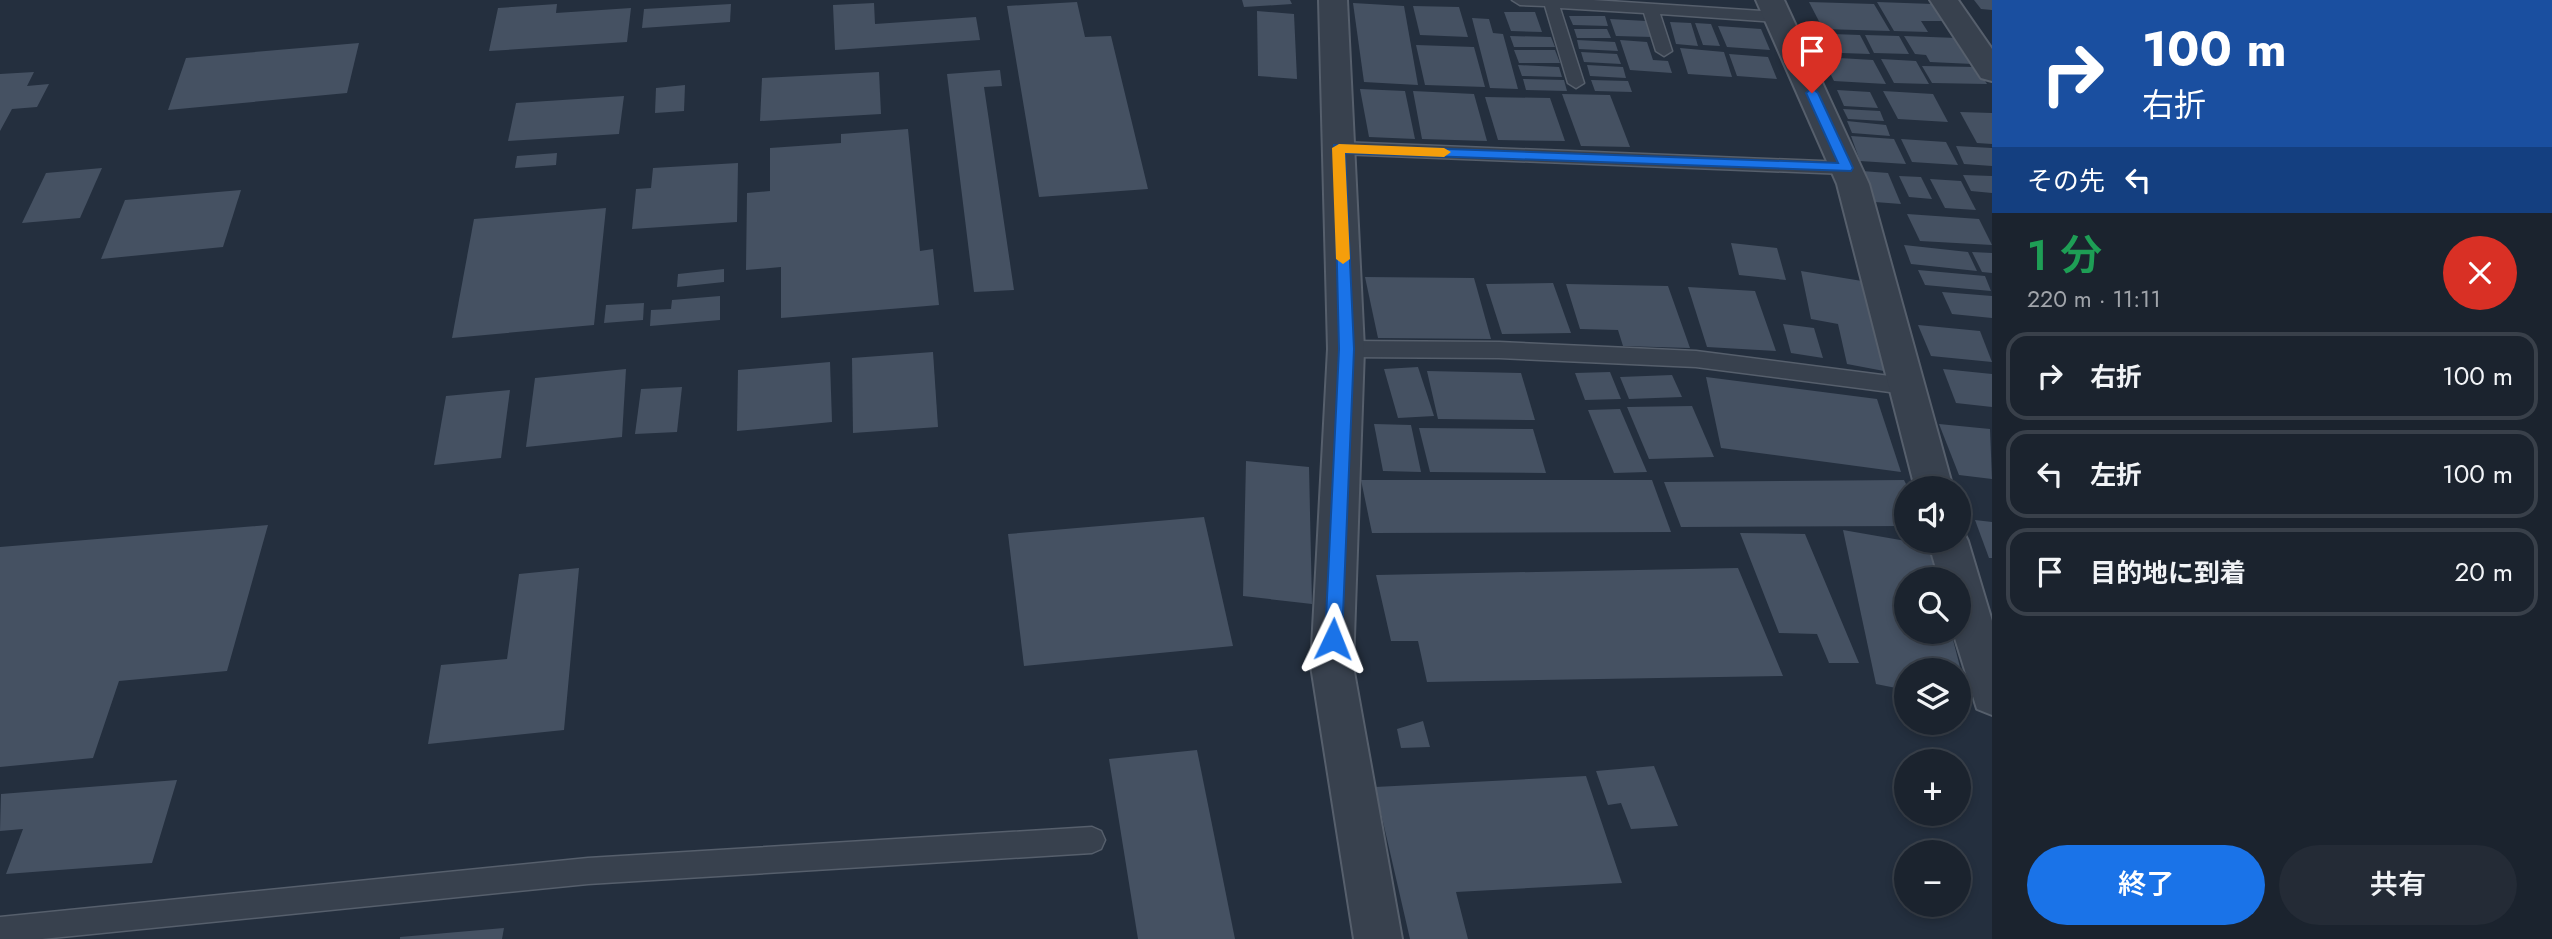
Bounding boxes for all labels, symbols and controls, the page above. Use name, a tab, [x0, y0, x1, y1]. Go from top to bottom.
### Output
text: 100 m	[2142, 14, 2287, 84]
pin	[1782, 21, 1842, 93]
icon: right	[2027, 28, 2118, 119]
icon: arrive	[1793, 32, 1831, 70]
text: 右折	[2142, 82, 2206, 128]
icon: left	[2119, 161, 2157, 199]
text: その先	[2027, 162, 2105, 200]
text: 1 分	[2027, 225, 2102, 286]
button: close	[2443, 236, 2517, 310]
text: 220 m · 11:11	[2027, 282, 2161, 316]
icon: right	[2031, 357, 2069, 395]
text: 100 m	[2442, 357, 2513, 395]
text: 右折	[2090, 358, 2142, 396]
icon: left	[2031, 455, 2069, 493]
text: 100 m	[2442, 455, 2513, 493]
text: 左折	[2090, 456, 2142, 494]
map controls	[1894, 476, 1971, 917]
button: sound	[1894, 476, 1971, 553]
icon: arrive	[2031, 553, 2069, 591]
text: 20 m	[2455, 553, 2513, 591]
text: 目的地に到着	[2090, 554, 2246, 592]
button: search	[1894, 567, 1971, 644]
position arrow	[1296, 602, 1370, 676]
button: layers	[1894, 658, 1971, 735]
button: +	[1894, 749, 1971, 826]
button: −	[1894, 840, 1971, 917]
button: 終了	[2027, 845, 2265, 925]
button: 共有	[2279, 845, 2517, 925]

